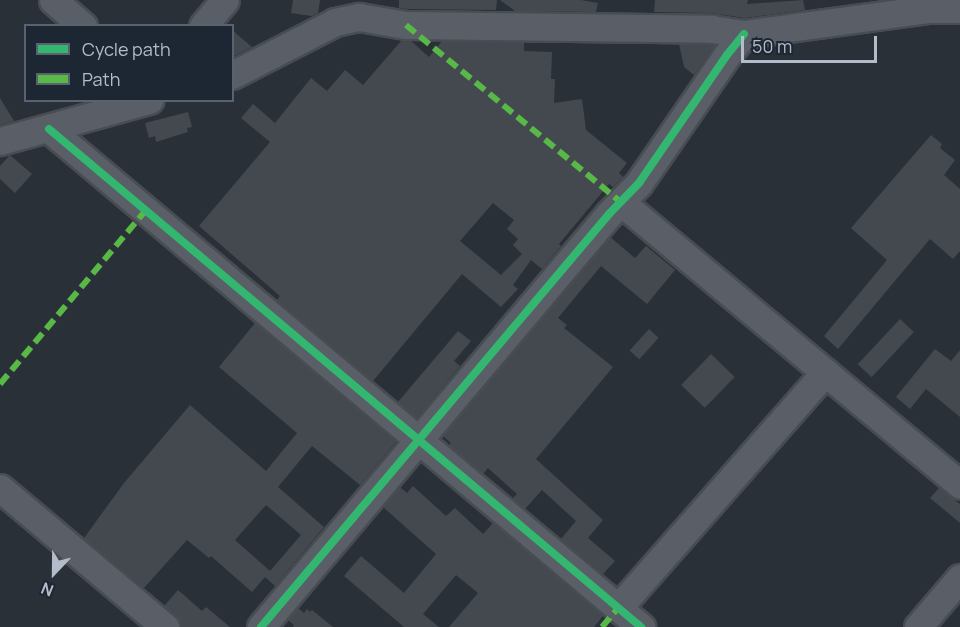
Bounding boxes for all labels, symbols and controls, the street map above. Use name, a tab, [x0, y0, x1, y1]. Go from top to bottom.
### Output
legend	[24, 24, 234, 102]
scale bar	[744, 24, 880, 62]
text: 50 m	[752, 34, 792, 58]
text: Cycle path	[82, 37, 171, 61]
text: Path	[82, 67, 120, 91]
north arrow	[24, 543, 84, 603]
text: N	[38, 577, 57, 602]

